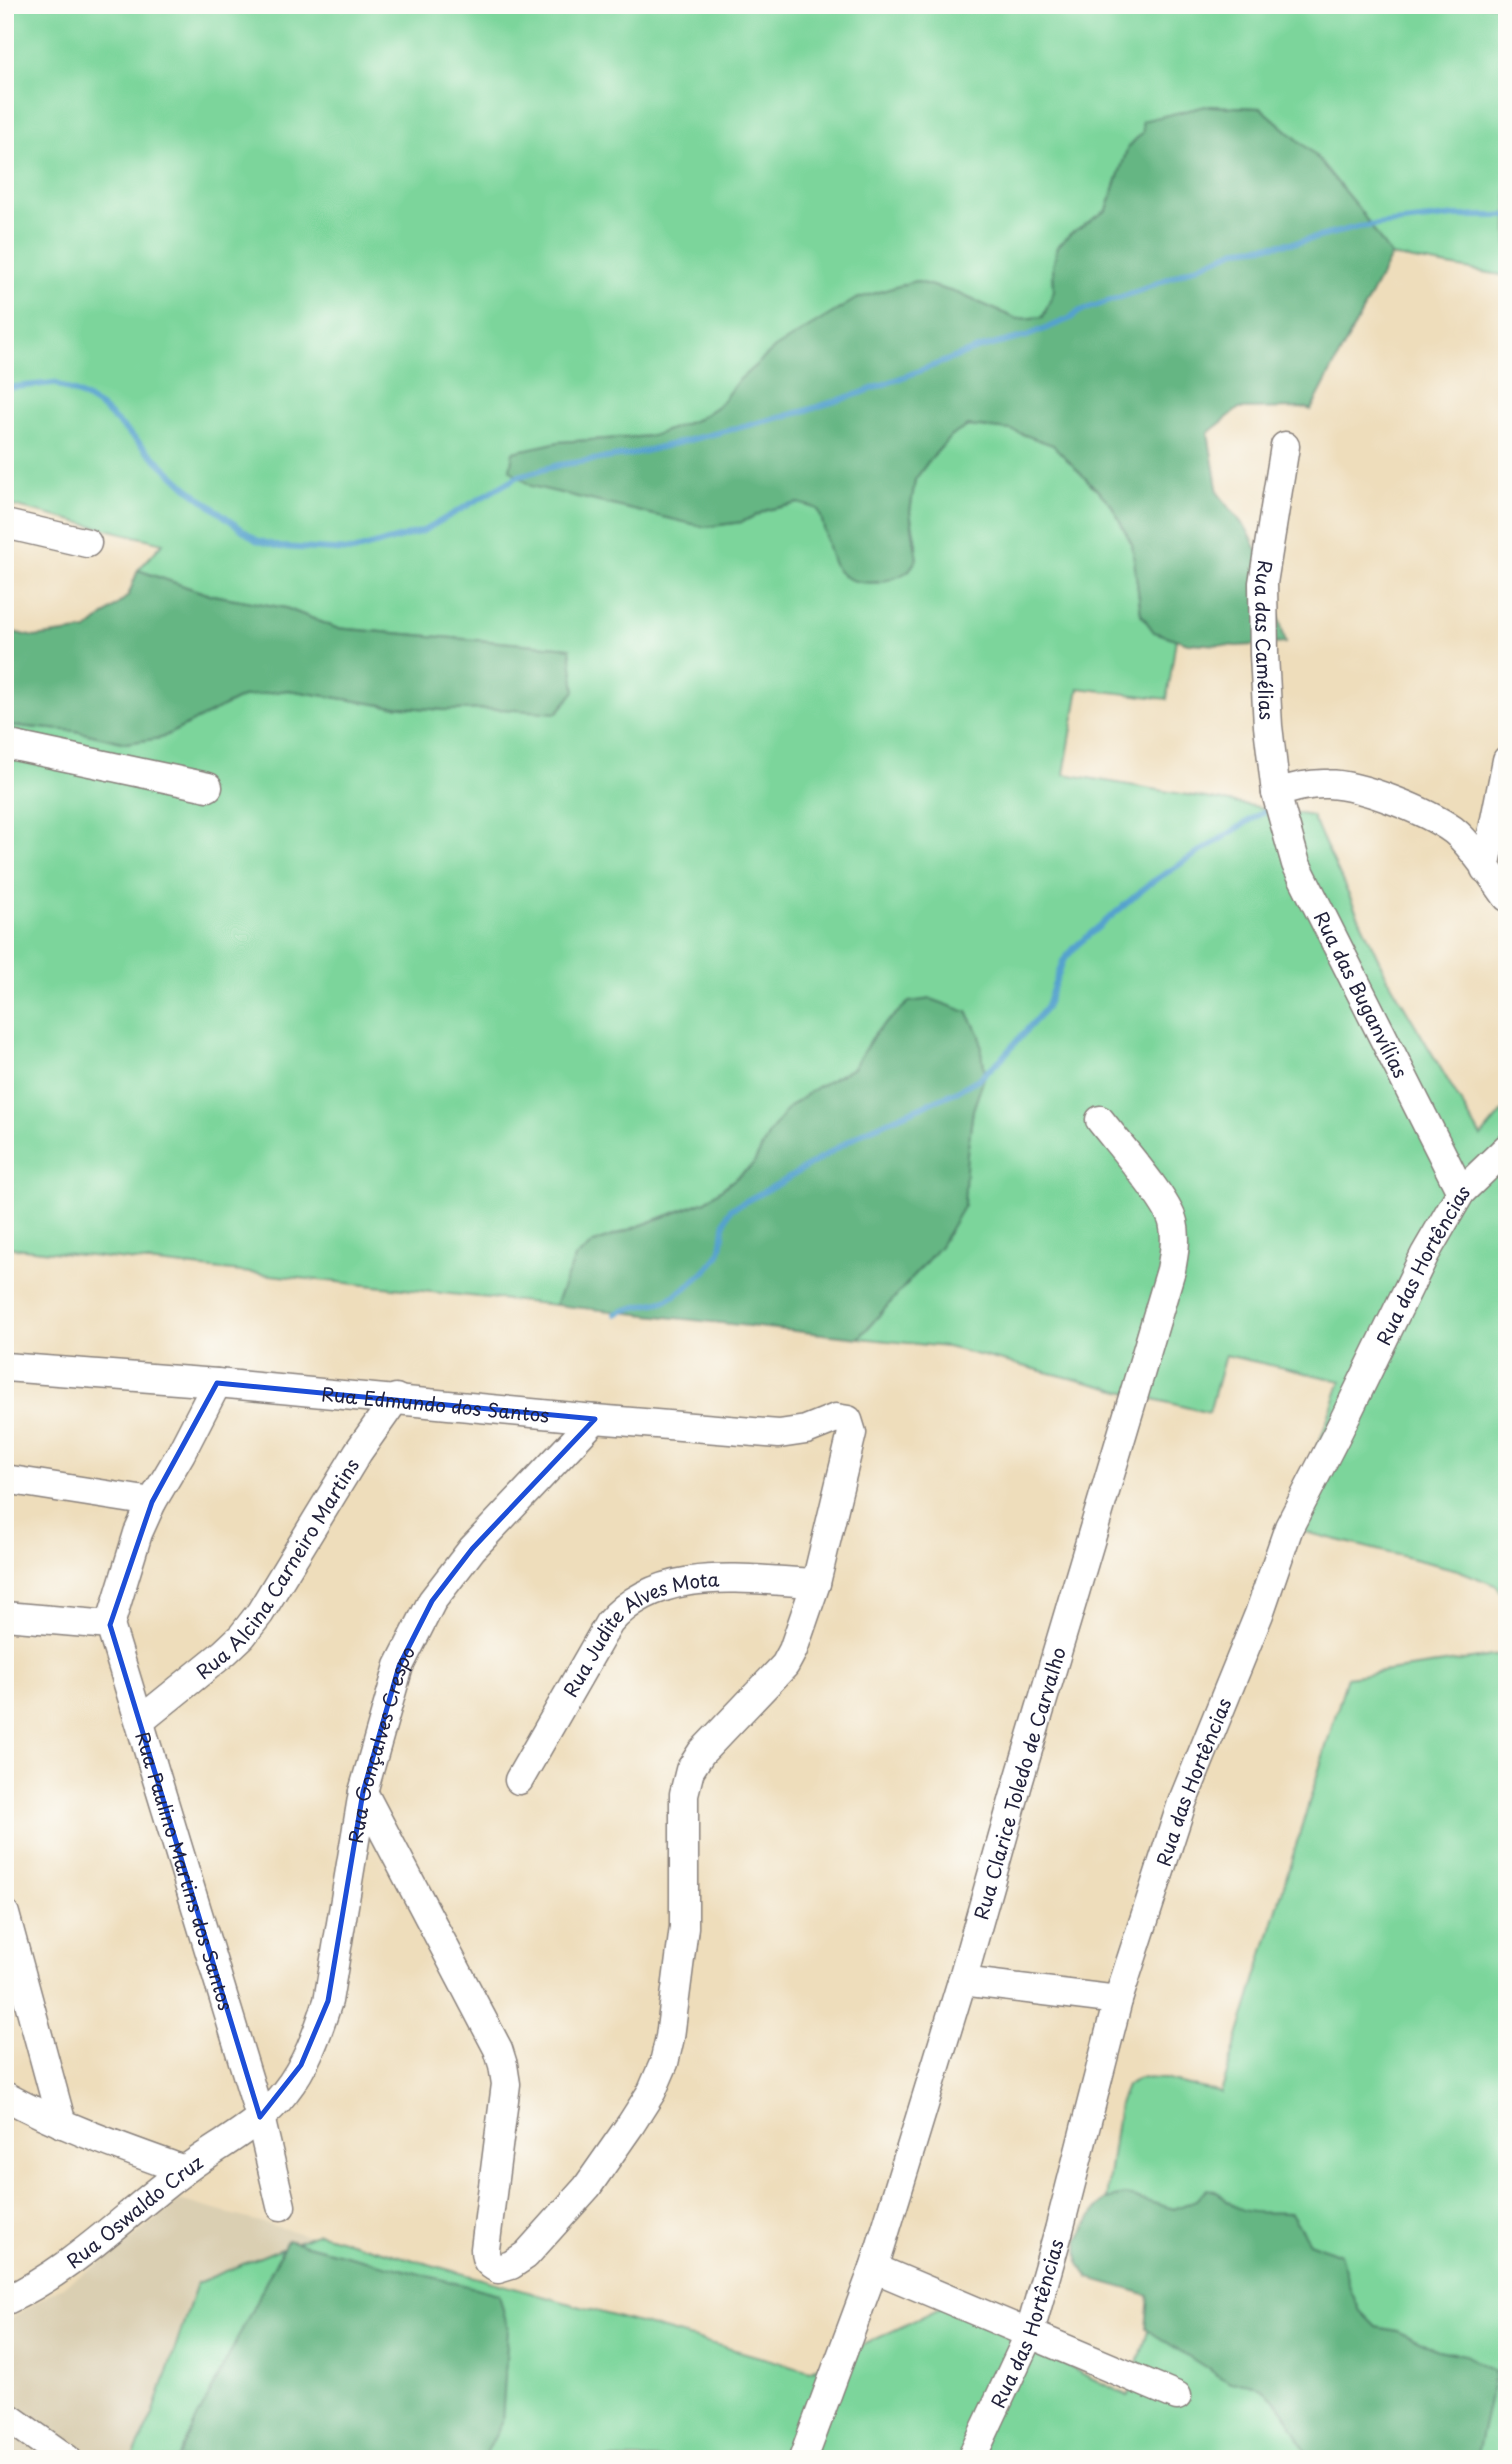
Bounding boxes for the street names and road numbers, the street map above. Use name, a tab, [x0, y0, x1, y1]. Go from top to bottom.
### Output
street label: Rua das Camélias	[1249, 558, 1282, 721]
street label: Rua das Buganvílias	[1308, 906, 1415, 1082]
street label: Rua das Hortências	[1369, 1177, 1476, 1350]
street label: Rua Edmundo dos Santos	[320, 1379, 551, 1429]
street label: Rua Alcina Carneiro Martins	[189, 1453, 365, 1685]
street label: Rua Judite Alves Mota	[556, 1565, 720, 1702]
street label: Rua Gonçalves Crespo	[341, 1641, 421, 1845]
street label: Rua Clarice Toledo de Carvalho	[966, 1643, 1072, 1923]
street label: Rua das Hortências	[1148, 1693, 1237, 1870]
street label: Rua Paulino Martins dos Santos	[129, 1728, 241, 2014]
street label: Rua Oswaldo Cruz	[60, 2148, 208, 2274]
street label: Rua das Hortências	[983, 2236, 1070, 2412]

